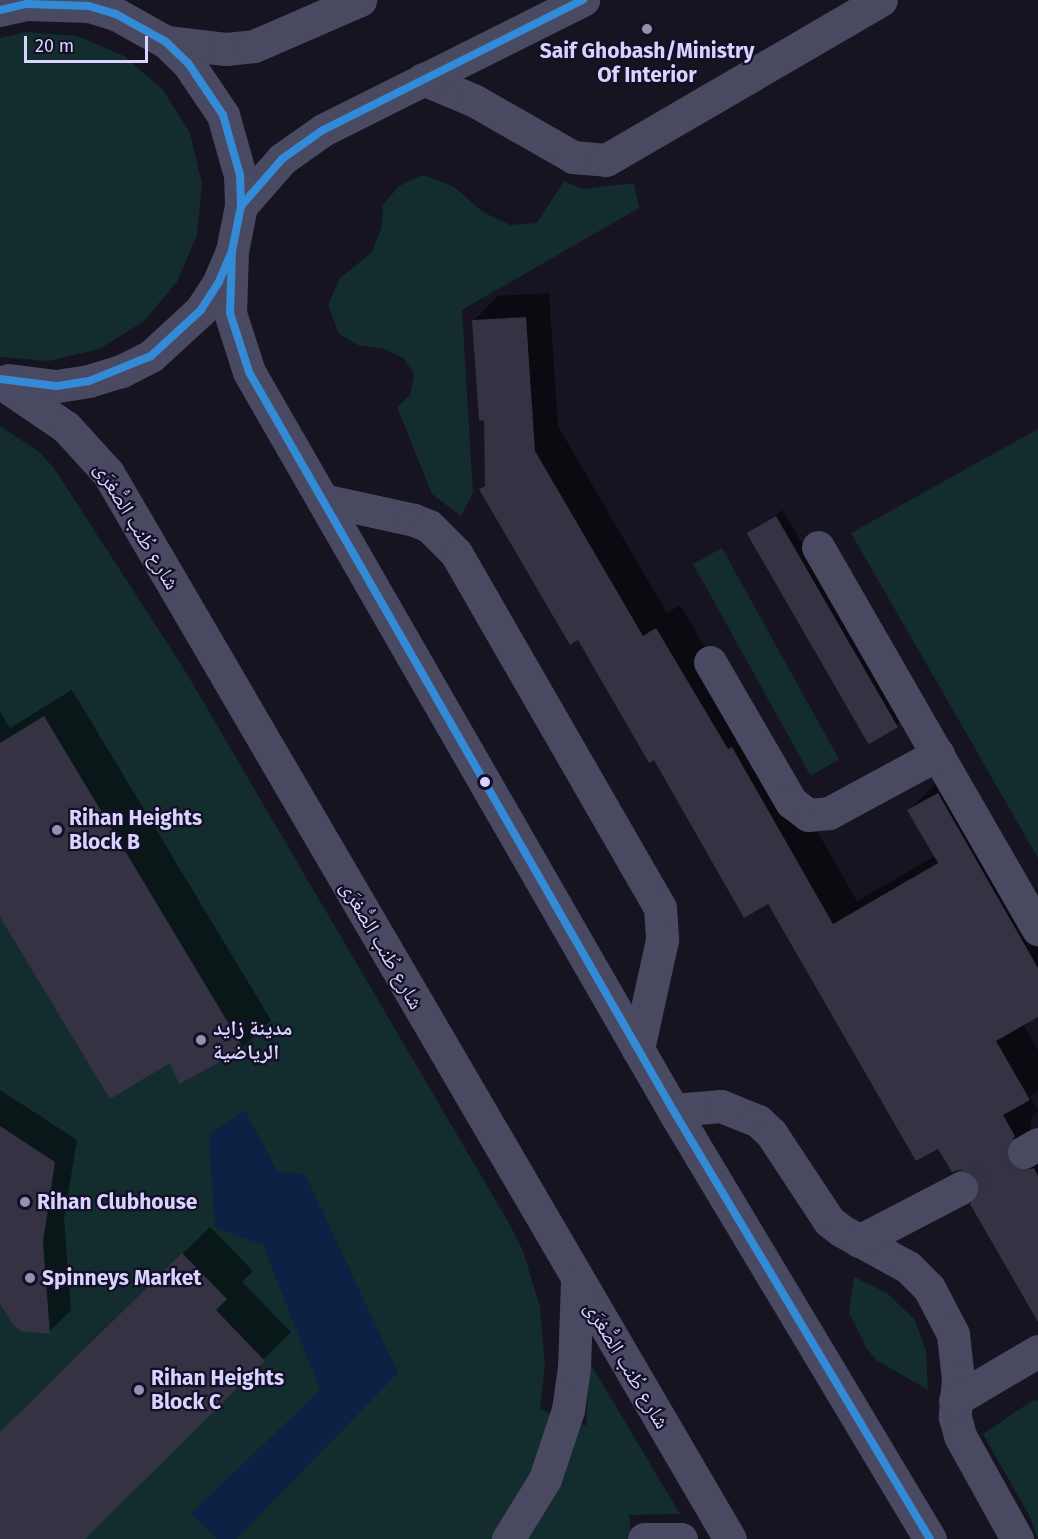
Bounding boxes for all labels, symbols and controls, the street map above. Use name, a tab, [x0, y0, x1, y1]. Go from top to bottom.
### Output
marker: Saif Ghobash/Ministry Of Interior	[640, 22, 654, 36]
scale bar	[27, 24, 152, 62]
text: 20 m	[35, 35, 74, 57]
place label: Saif Ghobash/Ministry Of Interior	[540, 38, 754, 88]
street label: شارع طُنب الصُّغرَى	[89, 458, 185, 594]
unlabelled marker	[479, 776, 491, 788]
place label: Rihan Heights Block B	[69, 805, 202, 855]
marker: Rihan Heights Block B	[50, 823, 64, 837]
street label: شارع طُنب الصُّغرَى	[335, 876, 429, 1014]
place label: مدينة زايد الرياضية	[213, 1015, 292, 1065]
marker: مدينة زايد الرياضية	[194, 1033, 208, 1047]
place label: Rihan Clubhouse	[37, 1189, 197, 1215]
marker: Rihan Clubhouse	[18, 1195, 32, 1209]
place label: Spinneys Market	[42, 1265, 201, 1291]
marker: Spinneys Market	[23, 1271, 37, 1285]
street label: شارع طُنب الصُّغرَى	[579, 1297, 675, 1433]
place label: Rihan Heights Block C	[151, 1365, 284, 1415]
marker: Rihan Heights Block C	[132, 1383, 146, 1397]

